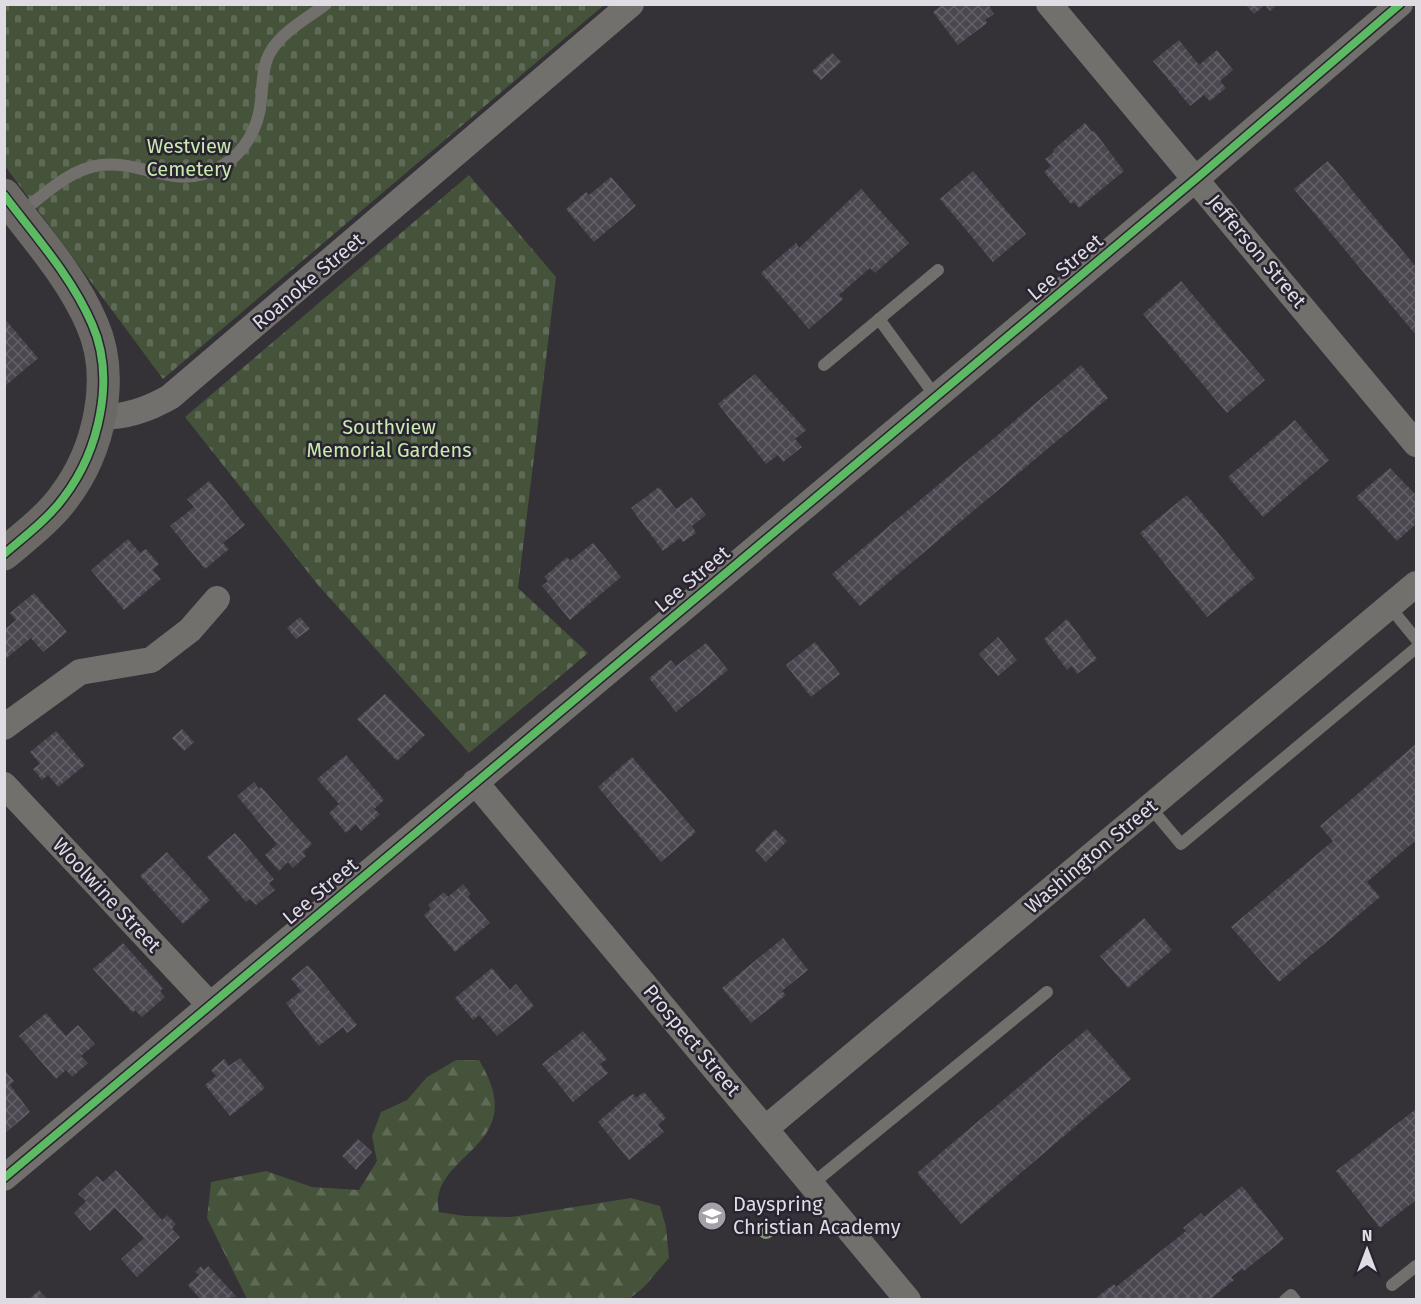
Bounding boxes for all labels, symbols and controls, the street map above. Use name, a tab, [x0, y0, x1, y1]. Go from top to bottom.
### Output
park label: Westview Cemetery	[146, 134, 232, 181]
street label: Jefferson Street	[1203, 189, 1312, 313]
street label: Roanoke Street	[247, 227, 369, 335]
street label: Lee Street	[1022, 228, 1108, 305]
park label: Southview Memorial Gardens	[306, 415, 472, 462]
street label: Lee Street	[649, 540, 735, 617]
street label: Washington Street	[1020, 793, 1163, 918]
street label: Woolwine Street	[48, 833, 167, 958]
street label: Lee Street	[277, 852, 363, 929]
street label: Prospect Street	[638, 979, 746, 1101]
place label: Dayspring Christian Academy	[733, 1192, 901, 1239]
school or university icon: Dayspring Christian Academy	[696, 1200, 728, 1232]
north arrow	[1337, 1220, 1397, 1280]
text: N	[1362, 1226, 1372, 1245]

